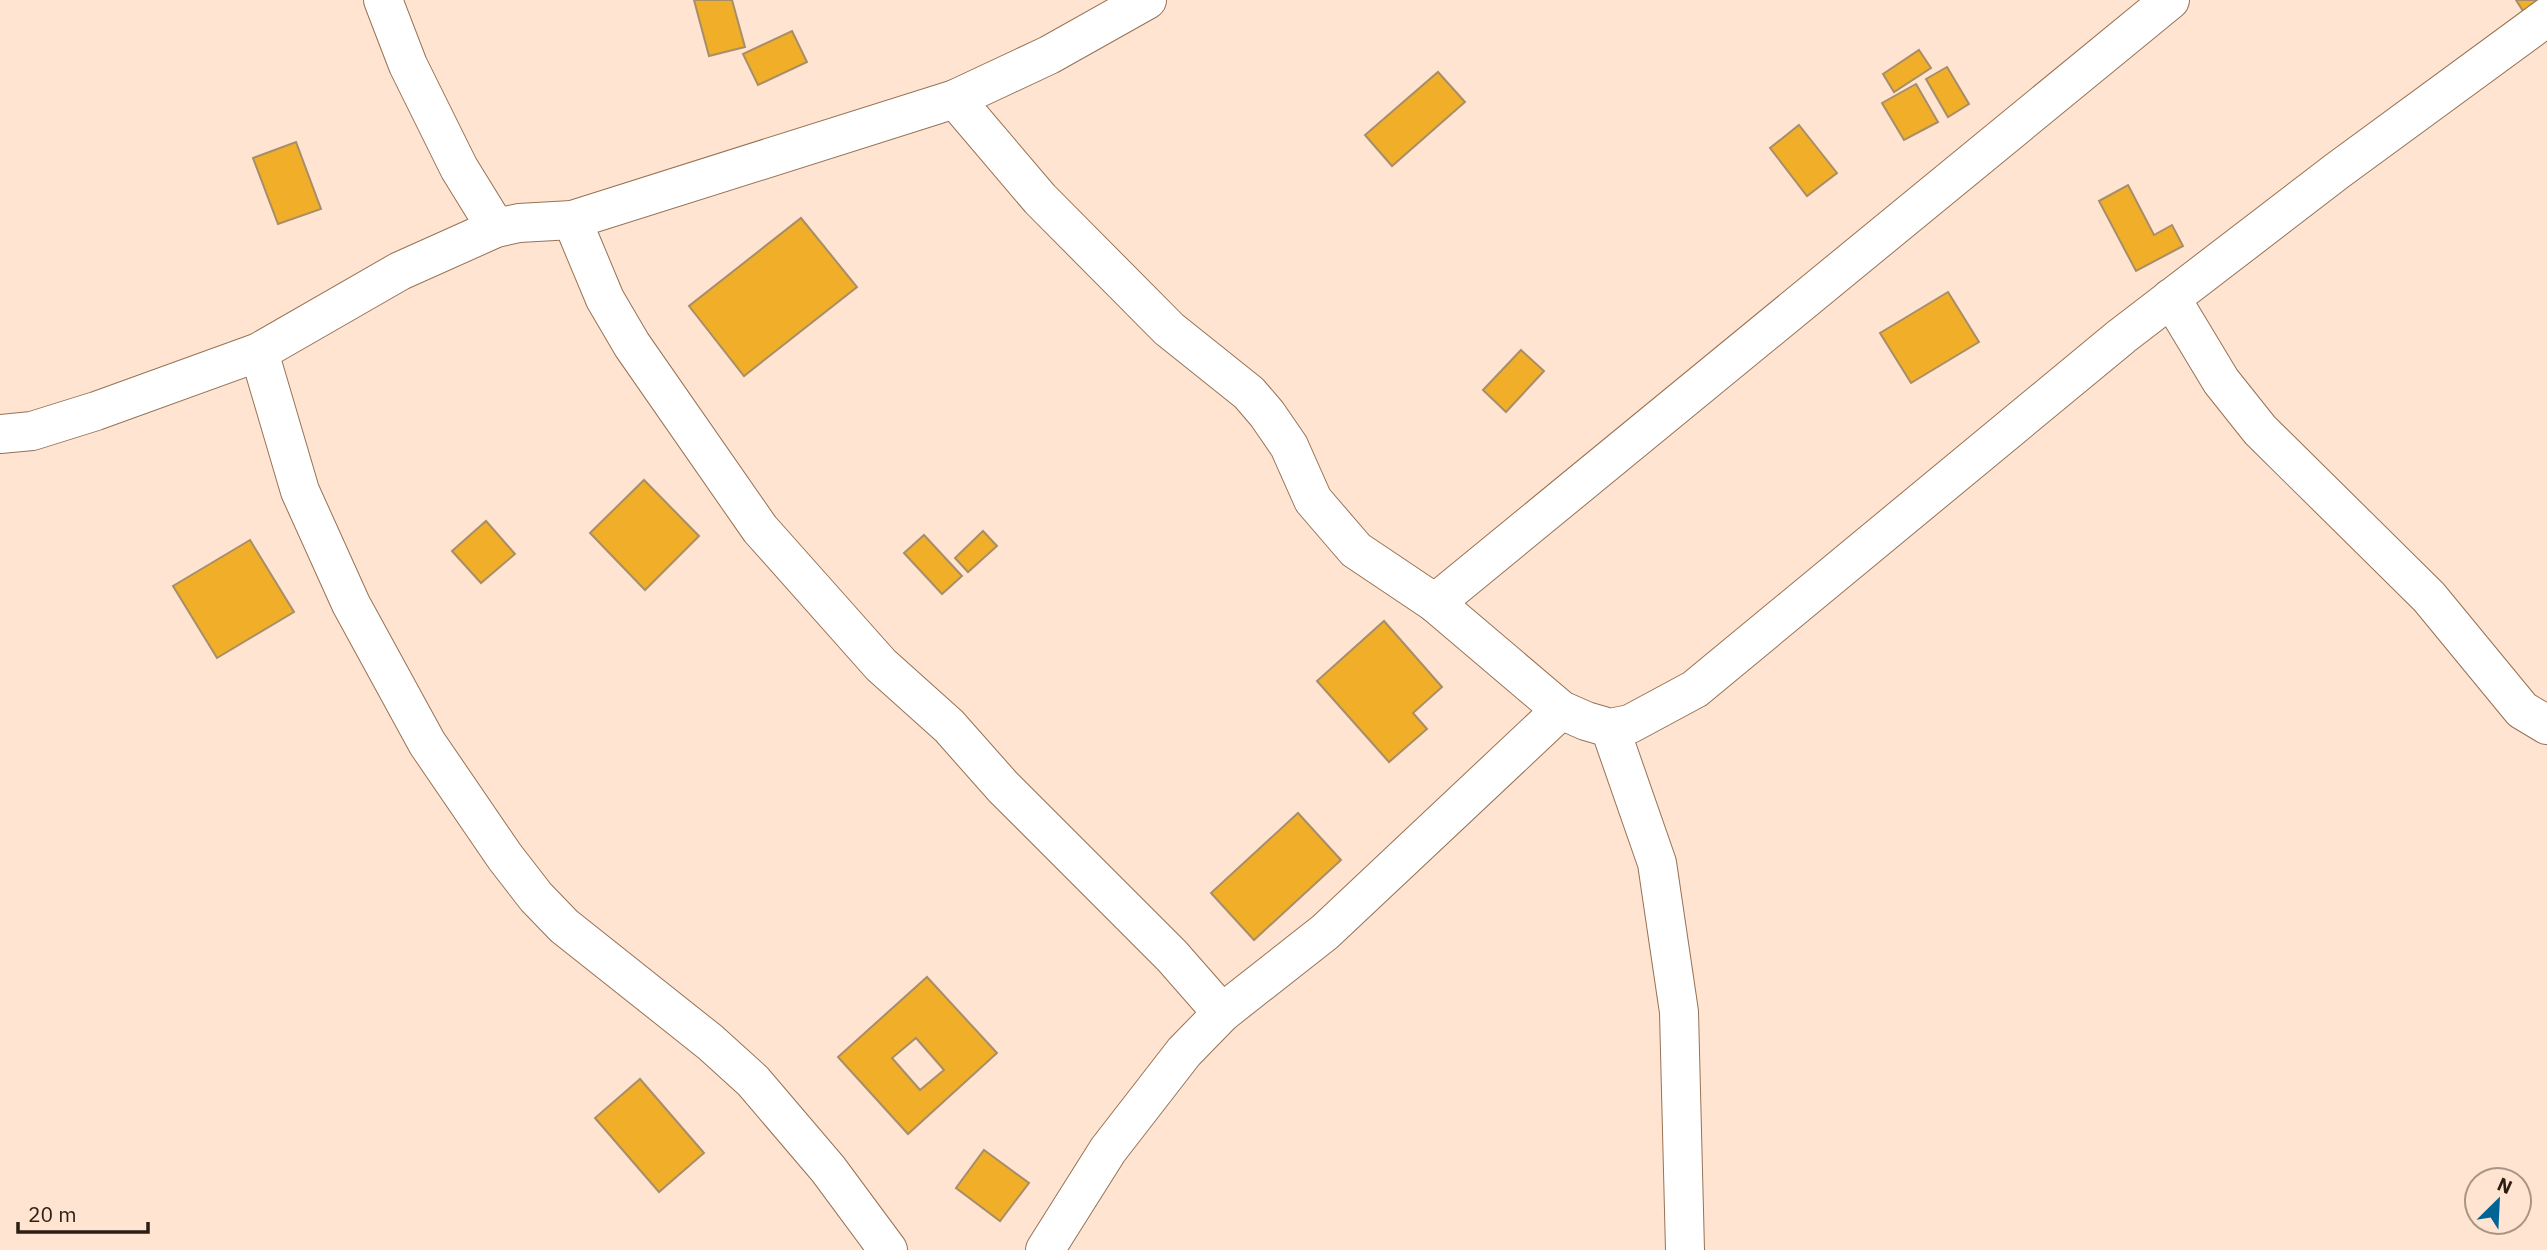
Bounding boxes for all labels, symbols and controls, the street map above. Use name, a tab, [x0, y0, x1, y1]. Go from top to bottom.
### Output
north arrow	[2463, 1166, 2533, 1236]
text: N	[2494, 1172, 2516, 1199]
scale bar	[18, 1190, 147, 1234]
text: 20 m	[28, 1200, 77, 1228]

